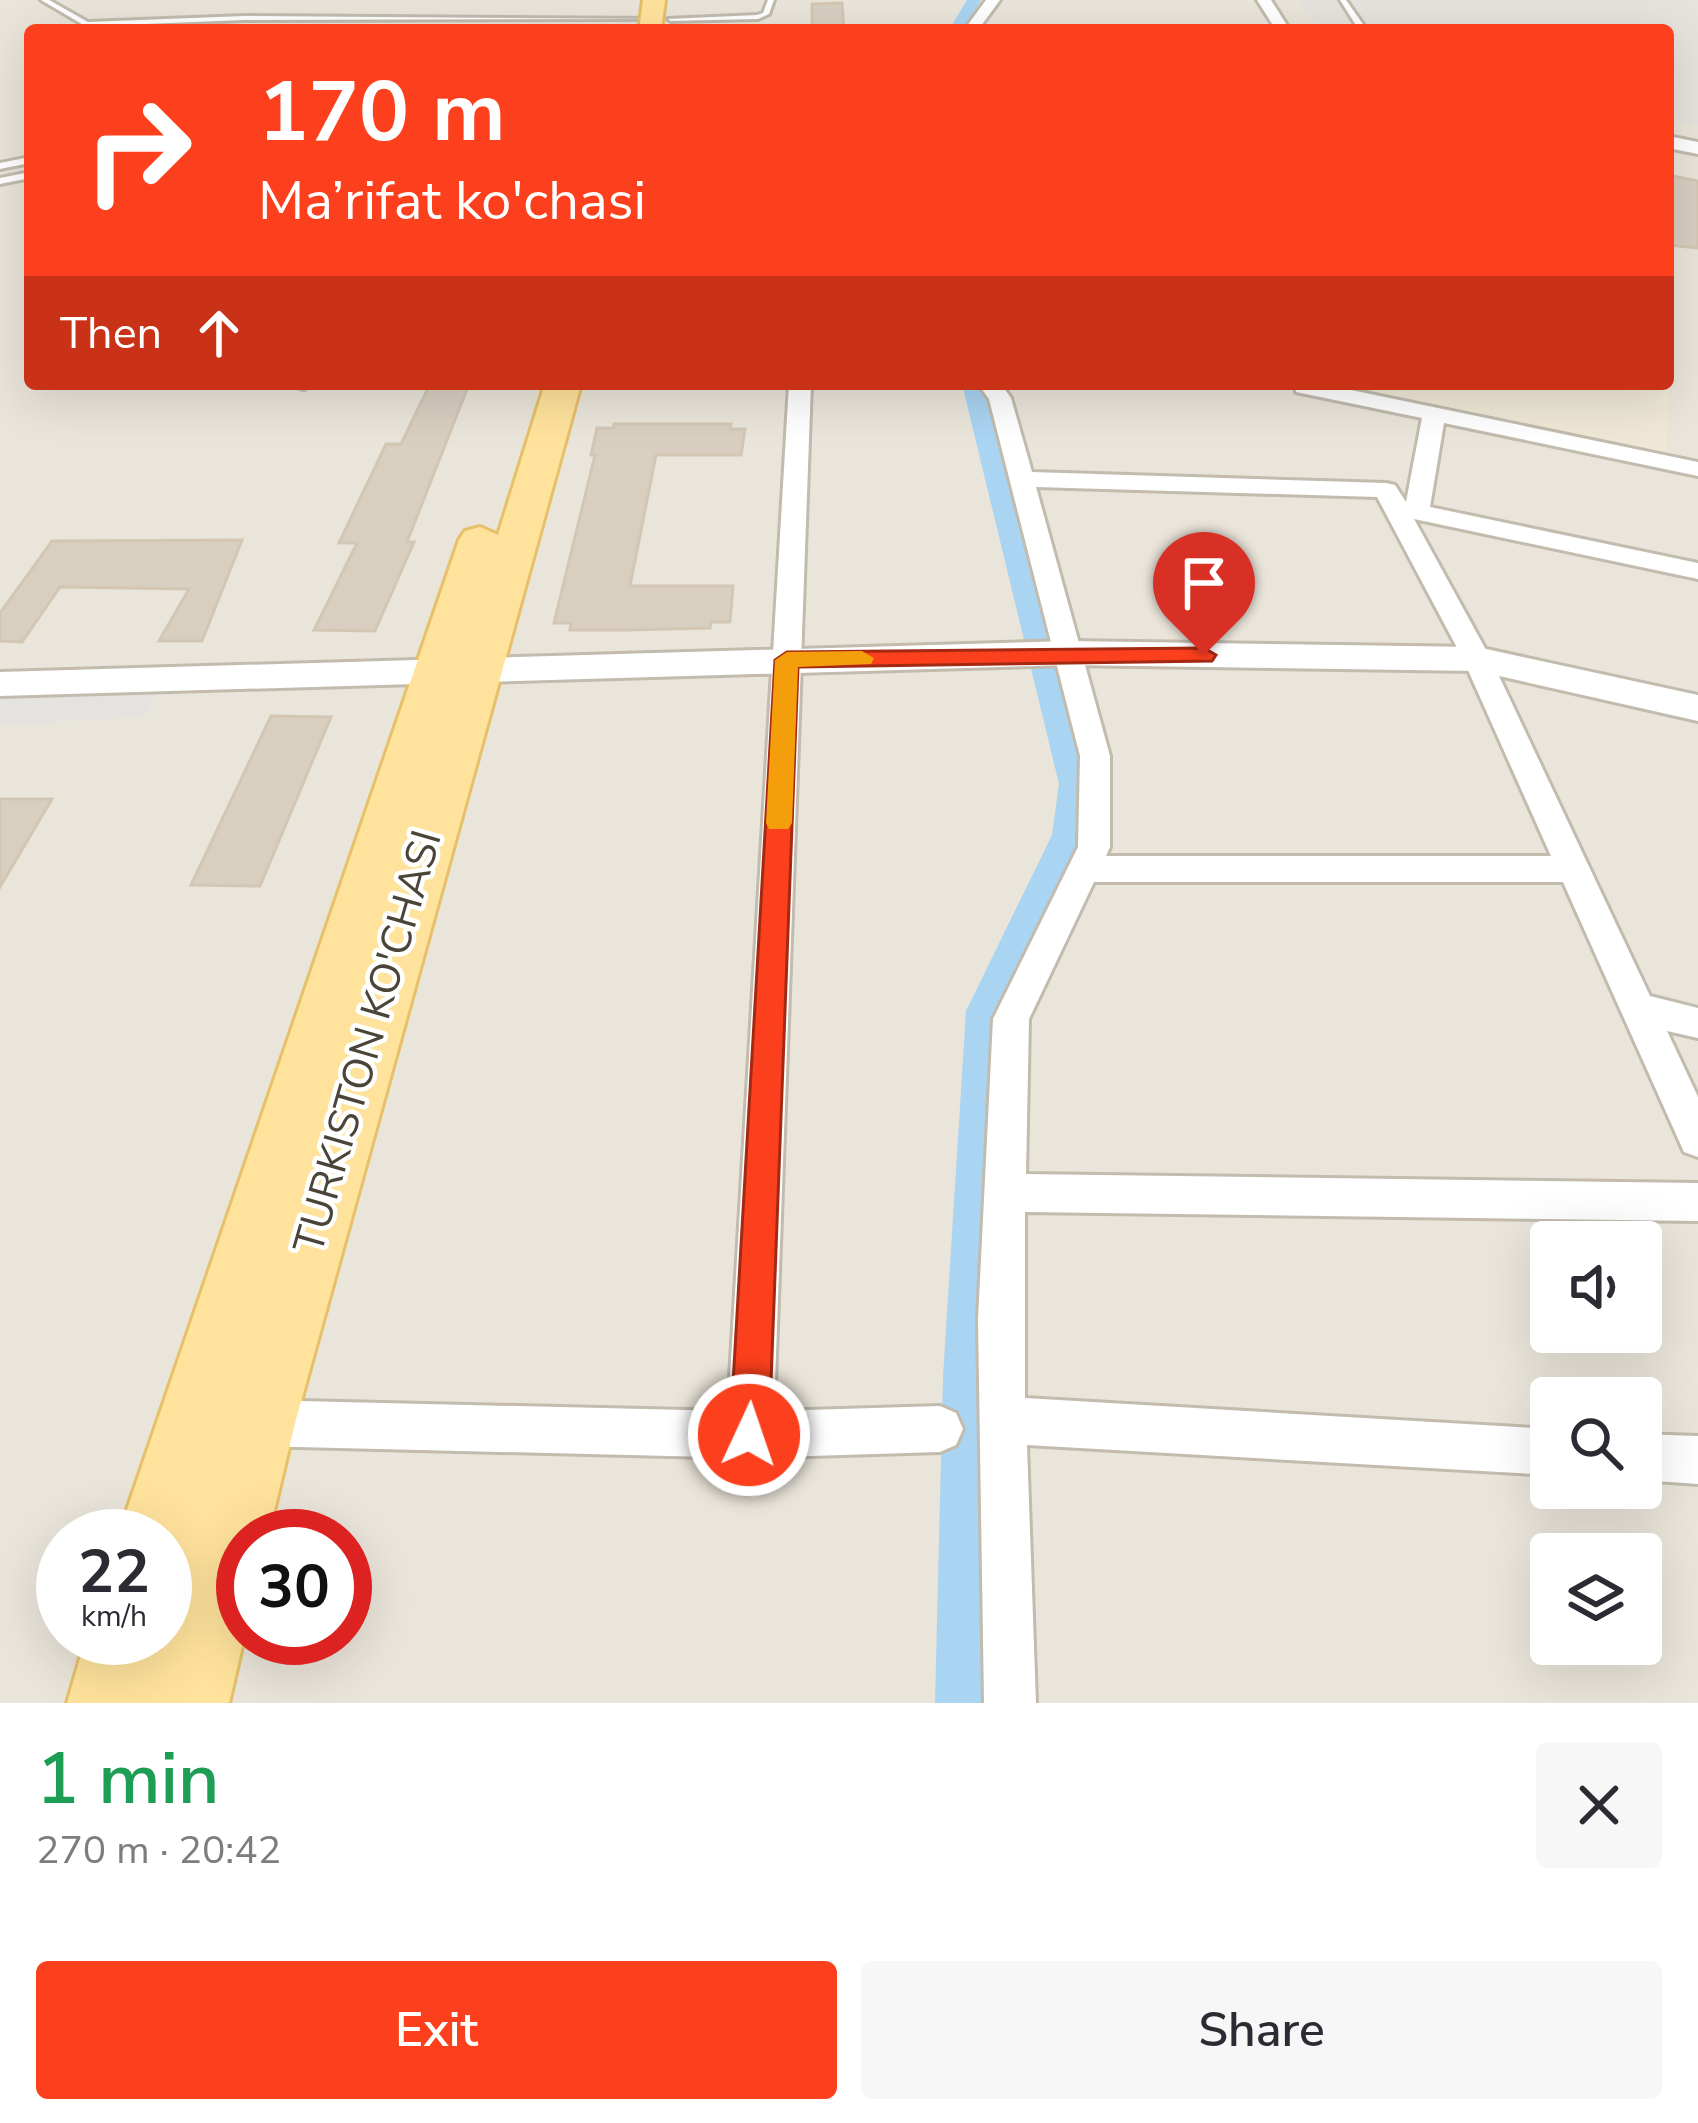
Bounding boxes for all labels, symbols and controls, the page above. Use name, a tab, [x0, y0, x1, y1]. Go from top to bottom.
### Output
text: 170 m	[258, 55, 506, 170]
icon: right	[60, 72, 216, 228]
text: Ma’rifat ko'chasi	[258, 164, 646, 238]
icon: ahead	[186, 300, 252, 366]
text: Then	[60, 303, 162, 364]
pin	[1153, 532, 1255, 655]
icon: arrive	[1171, 550, 1237, 616]
street label: TURKISTON KO'CHASI	[280, 824, 456, 1260]
map controls	[1530, 1221, 1662, 1665]
button: sound	[1530, 1221, 1662, 1353]
position arrow	[686, 1372, 812, 1498]
button: search	[1530, 1377, 1662, 1509]
speed limit sign: 30	[216, 1509, 372, 1665]
text: 22	[78, 1531, 150, 1613]
button: layers	[1530, 1533, 1662, 1665]
text: km/h	[81, 1596, 147, 1637]
text: 1 min	[36, 1730, 219, 1828]
button: close	[1536, 1742, 1662, 1868]
text: 270 m · 20:42	[36, 1824, 281, 1877]
button: Exit	[36, 1961, 837, 2099]
button: Share	[861, 1961, 1662, 2099]

